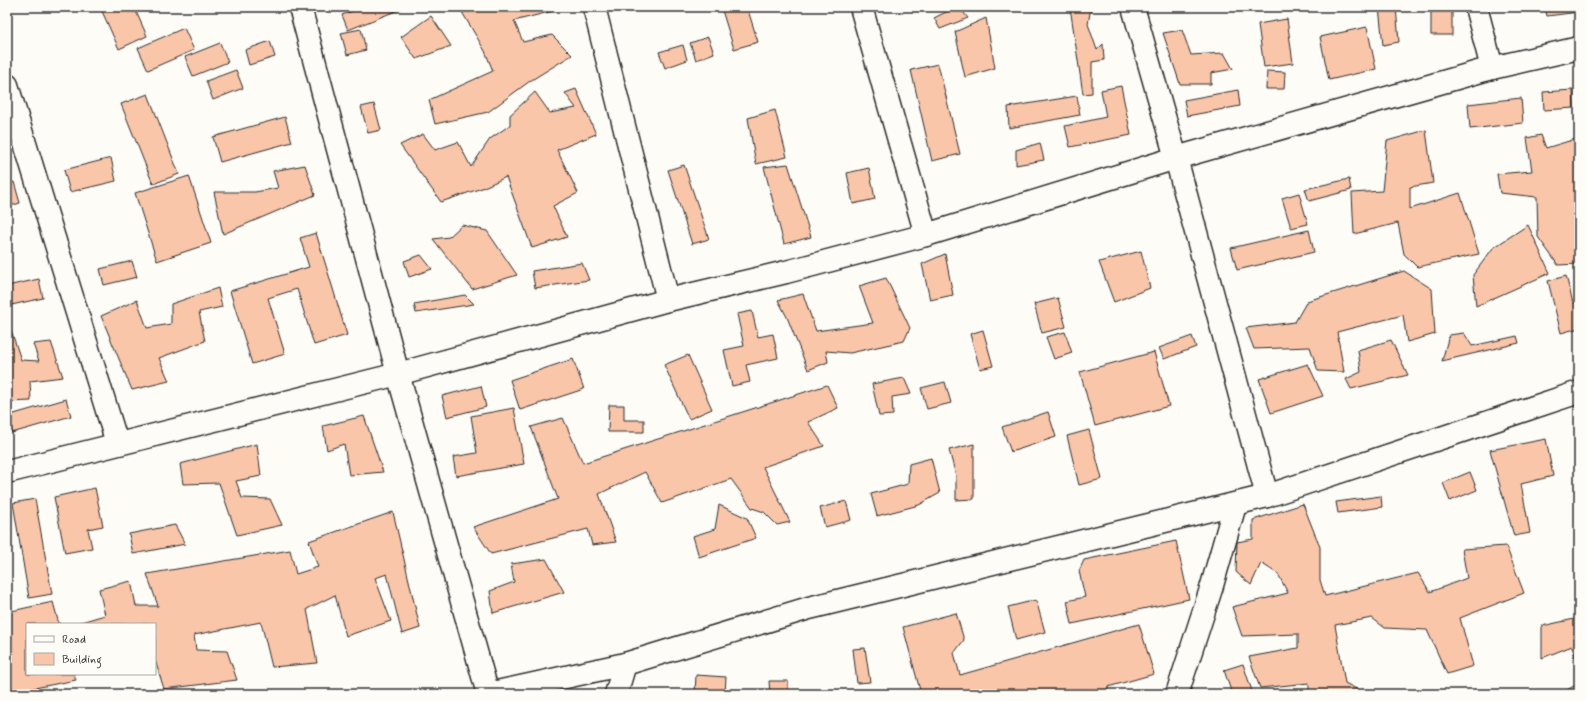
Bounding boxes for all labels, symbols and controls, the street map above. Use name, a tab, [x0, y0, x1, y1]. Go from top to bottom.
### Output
legend	[26, 623, 156, 675]
text: Road	[62, 632, 86, 648]
text: Building	[62, 652, 102, 669]

